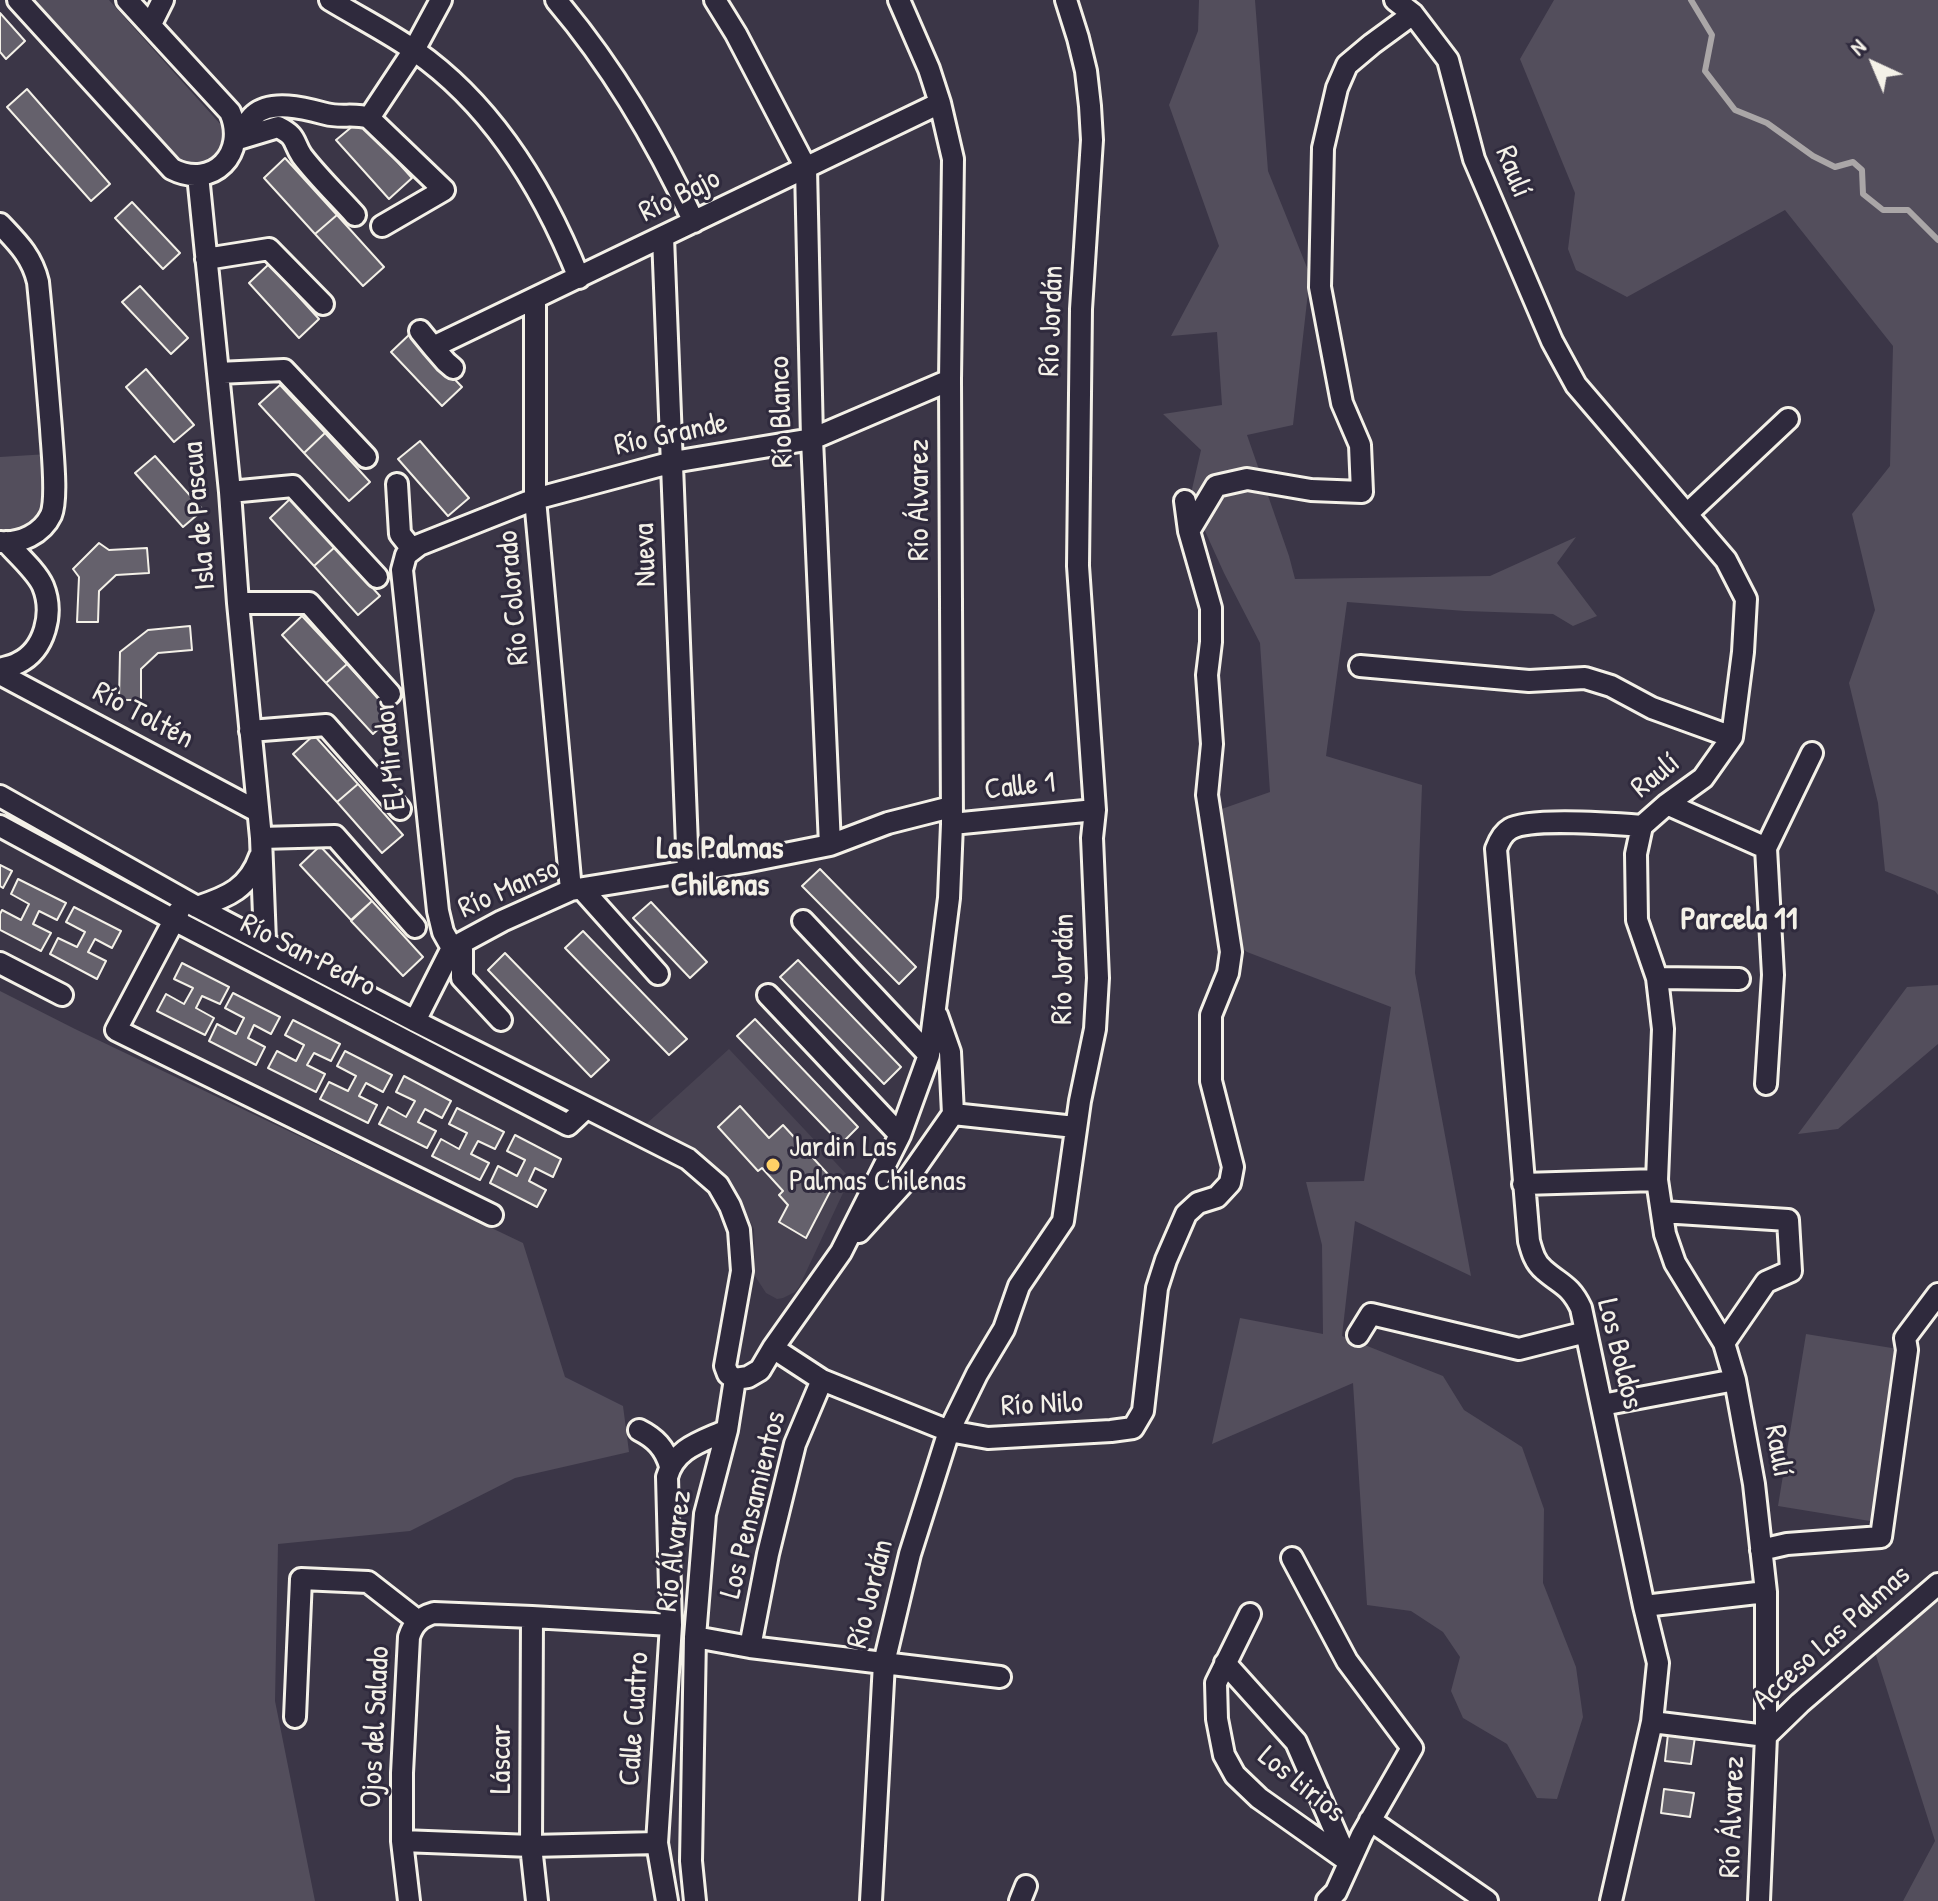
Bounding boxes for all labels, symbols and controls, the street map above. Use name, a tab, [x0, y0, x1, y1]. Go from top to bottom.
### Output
north arrow	[1834, 24, 1914, 104]
text: N	[1843, 32, 1872, 62]
street label: Raulí	[1487, 141, 1539, 203]
street label: Río Bajo	[634, 161, 726, 231]
street label: Río Jordán	[1032, 265, 1072, 377]
street label: Río Blanco	[762, 356, 802, 468]
street label: Río Grande	[611, 406, 731, 464]
street label: Río Álvarez	[902, 439, 938, 561]
street label: Isla de Pascua	[176, 440, 224, 592]
street label: Nueva	[627, 523, 665, 587]
street label: Río Colorado	[490, 529, 538, 667]
street label: Río Toltén	[86, 674, 200, 758]
street label: El Mirador	[367, 698, 415, 812]
street label: Raulí	[1624, 746, 1688, 806]
street label: Calle 1	[983, 765, 1057, 809]
district label: Las Palmas Chilenas	[656, 830, 784, 905]
street label: Río Manso	[453, 851, 565, 927]
district label: Parcela 11	[1680, 901, 1798, 939]
street label: Río San Pedro	[234, 907, 382, 1005]
street label: Río Jordán	[1045, 913, 1083, 1025]
place label: Jardin Las Palmas Chilenas	[789, 1130, 966, 1200]
marker: Jardin Las Palmas Chilenas	[764, 1156, 782, 1174]
street label: Los Boldos	[1588, 1295, 1650, 1413]
street label: Río Nilo	[1000, 1385, 1084, 1425]
street label: Los Pensamientos	[713, 1408, 795, 1602]
street label: Raulí	[1756, 1422, 1800, 1480]
street label: Río Álvarez	[650, 1488, 700, 1614]
street label: Río Jordán	[840, 1536, 902, 1652]
street label: Acceso Las Palmas	[1746, 1558, 1918, 1718]
street label: Ojos del Salado	[354, 1645, 398, 1809]
street label: Calle Cuatro	[612, 1651, 658, 1787]
street label: Láscar	[484, 1724, 520, 1794]
street label: Los Lirios	[1250, 1739, 1352, 1831]
street label: Río Álvarez	[1713, 1755, 1753, 1879]

